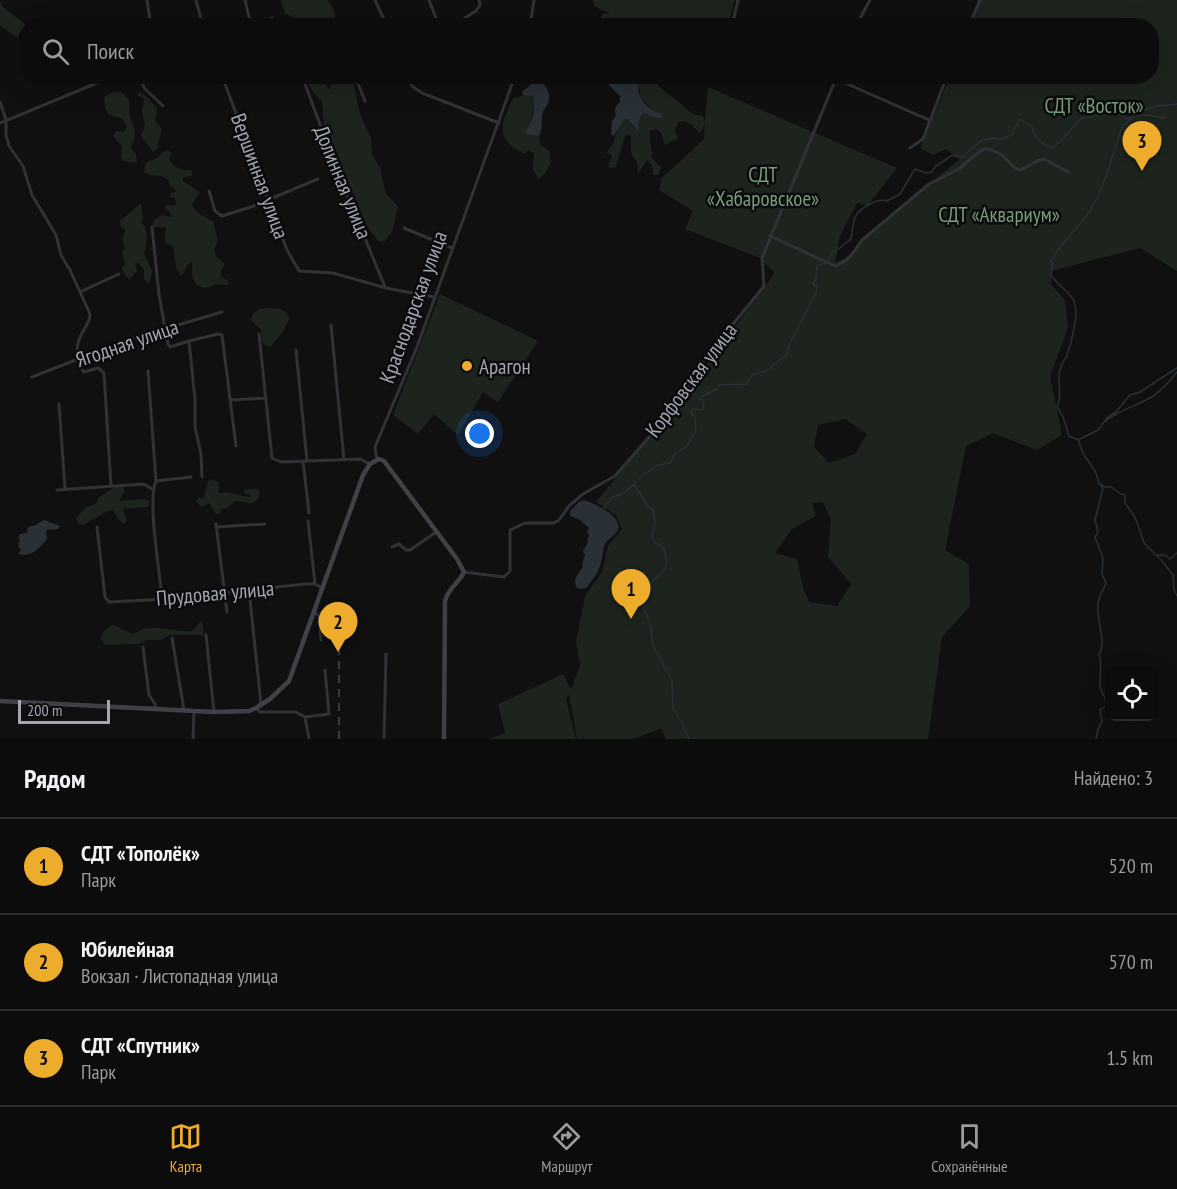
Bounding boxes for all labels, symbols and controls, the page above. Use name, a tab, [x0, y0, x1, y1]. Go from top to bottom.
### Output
search box	[18, 18, 1159, 84]
icon: search	[39, 35, 72, 68]
text: Поиск	[87, 37, 134, 65]
park label: СДТ «Восток»	[1044, 92, 1144, 119]
street label: Вершинная улица	[225, 110, 295, 242]
street label: Долинная улица	[308, 121, 378, 243]
pin: 3	[1122, 122, 1162, 171]
park label: СДТ «Хабаровское»	[707, 161, 819, 212]
park label: СДТ «Аквариум»	[938, 201, 1060, 228]
street label: Краснодарская улица	[373, 227, 453, 387]
street label: Ягодная улица	[72, 313, 182, 373]
street label: Корфовская улица	[639, 317, 743, 443]
place label: Арагон	[479, 353, 531, 380]
marker: Арагон	[460, 359, 474, 373]
your location	[465, 419, 494, 448]
pin: 1	[612, 570, 650, 619]
street label: Прудовая улица	[155, 574, 275, 612]
pin: 2	[318, 602, 358, 652]
map controls	[1105, 667, 1159, 721]
button: locate	[1105, 667, 1159, 721]
scale bar	[18, 697, 110, 724]
text: 200 m	[27, 700, 62, 720]
text: Рядом	[24, 762, 85, 795]
text: Найдено: 3	[1074, 765, 1153, 791]
text: СДТ «Тополёк»	[81, 839, 200, 867]
text: 1	[39, 853, 48, 879]
text: 520 m	[1109, 853, 1153, 879]
text: Парк	[81, 867, 116, 893]
text: Юбилейная	[81, 935, 174, 963]
text: 2	[39, 949, 48, 975]
text: 570 m	[1109, 949, 1153, 975]
text: Вокзал · Листопадная улица	[81, 963, 278, 989]
text: СДТ «Спутник»	[81, 1031, 200, 1059]
text: 3	[39, 1045, 48, 1071]
text: 1.5 km	[1106, 1045, 1153, 1071]
text: Парк	[81, 1059, 116, 1085]
tab: Карта	[169, 1120, 202, 1176]
tab: Маршрут	[541, 1120, 592, 1176]
tab: Сохранённые	[931, 1120, 1008, 1176]

